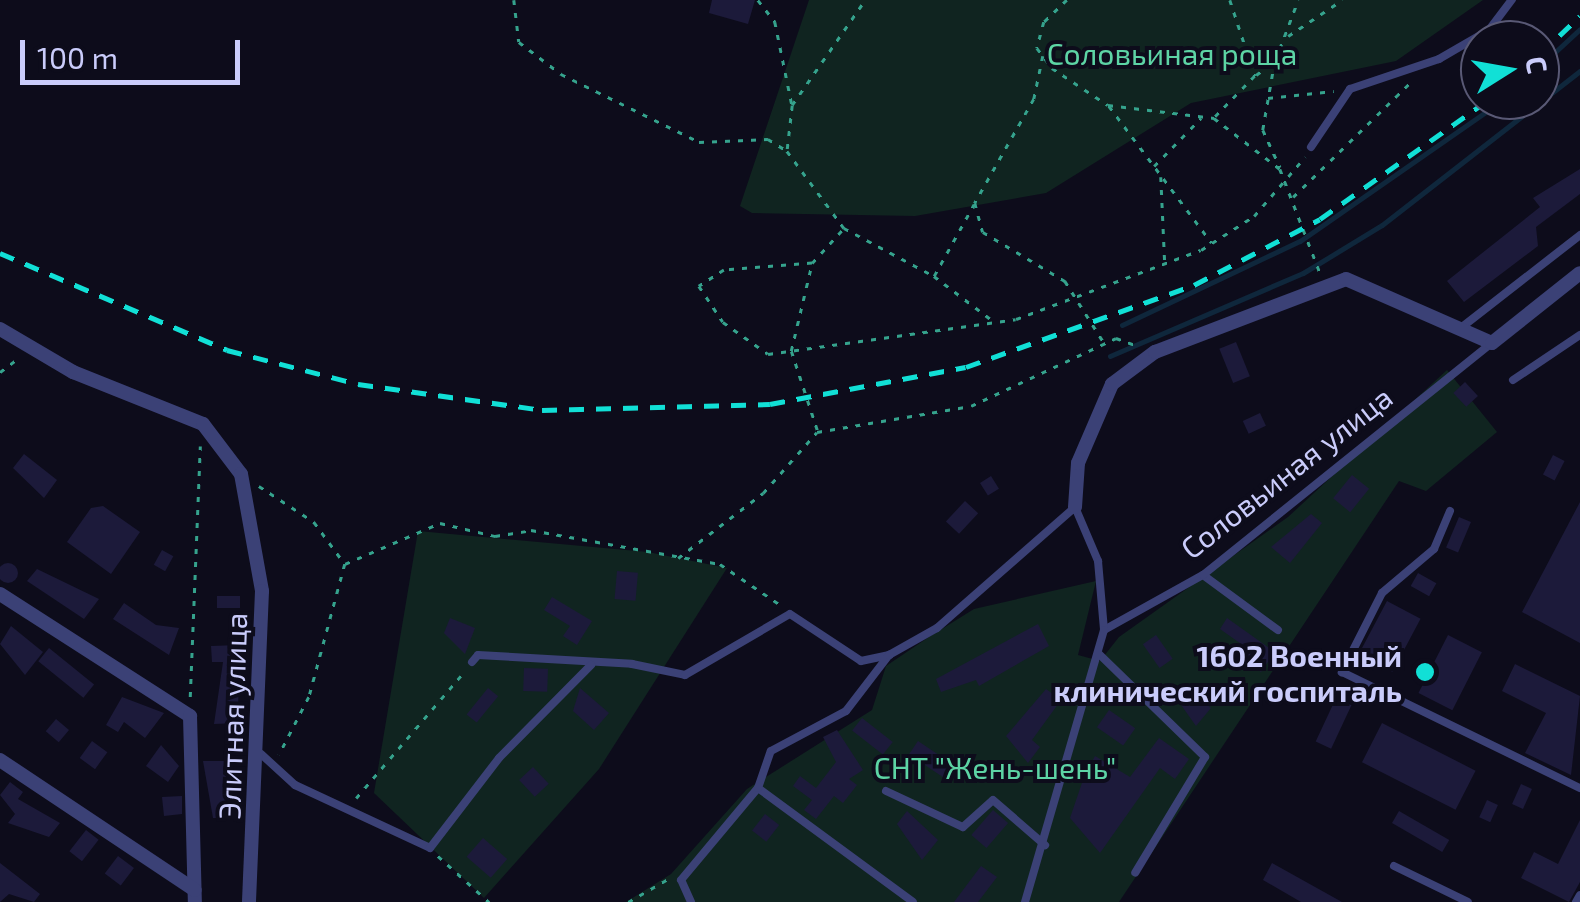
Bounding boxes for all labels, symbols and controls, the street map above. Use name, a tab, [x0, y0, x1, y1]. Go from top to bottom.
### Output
scale bar	[25, 20, 245, 82]
north arrow	[1460, 20, 1560, 120]
park label: Соловьиная роща	[1047, 35, 1297, 71]
text: 100 m	[37, 39, 118, 75]
text: С	[1519, 53, 1556, 76]
street label: Соловьиная улица	[1173, 378, 1399, 566]
street label: Элитная улица	[210, 612, 254, 820]
place label: 1602 Военный клинический госпиталь	[1053, 637, 1402, 708]
marker: 1602 Военный клинический госпиталь	[1412, 659, 1438, 685]
park label: СНТ "Жень-шень"	[874, 749, 1116, 785]

